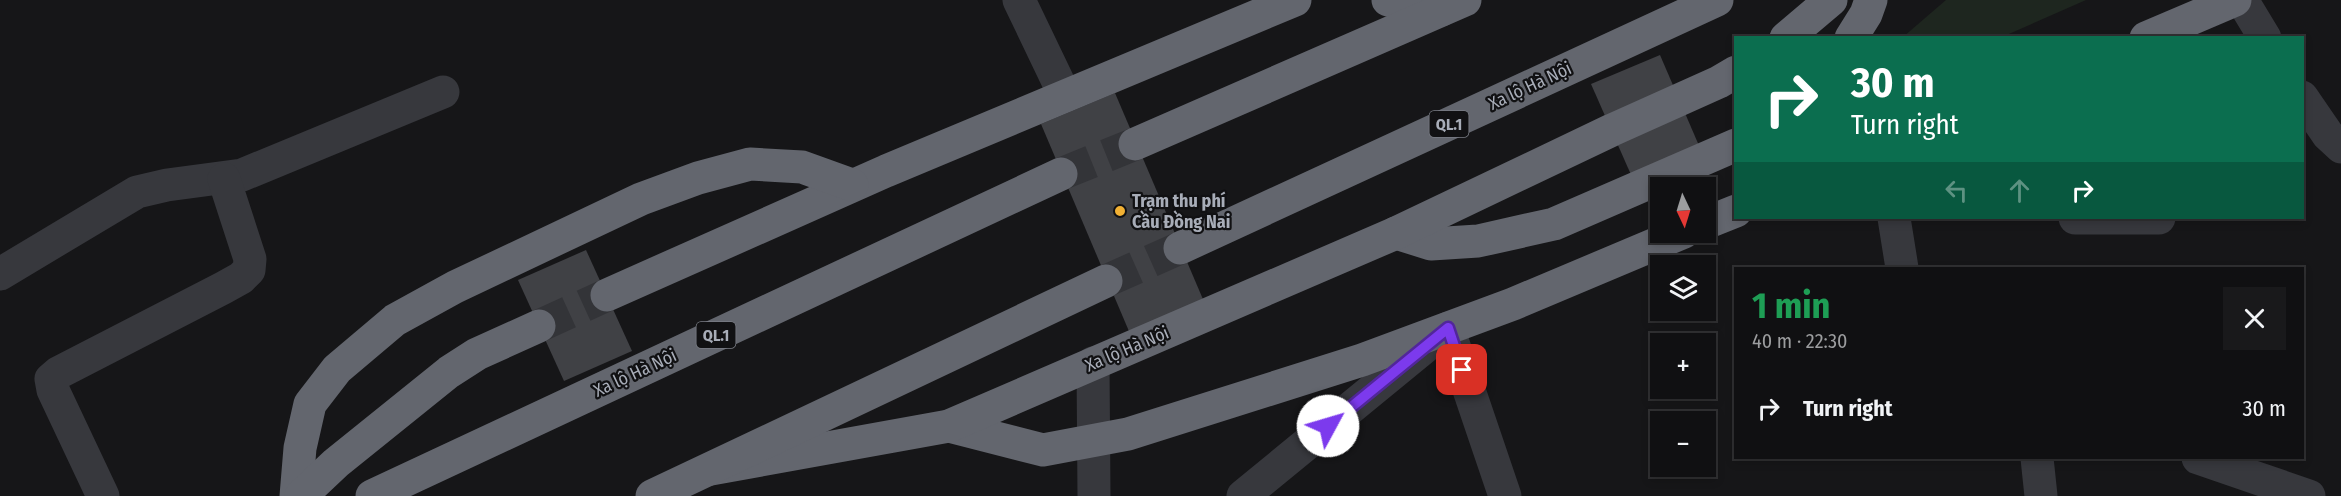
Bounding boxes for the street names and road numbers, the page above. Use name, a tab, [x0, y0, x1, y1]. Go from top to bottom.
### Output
street label: Xa lộ Hà Nội	[1485, 57, 1575, 115]
road number: QL.1	[1430, 111, 1468, 137]
street label: Xa lộ Hà Nội	[1082, 321, 1172, 377]
road number: QL.1	[696, 322, 736, 348]
street label: Xa lộ Hà Nội	[590, 344, 680, 402]

